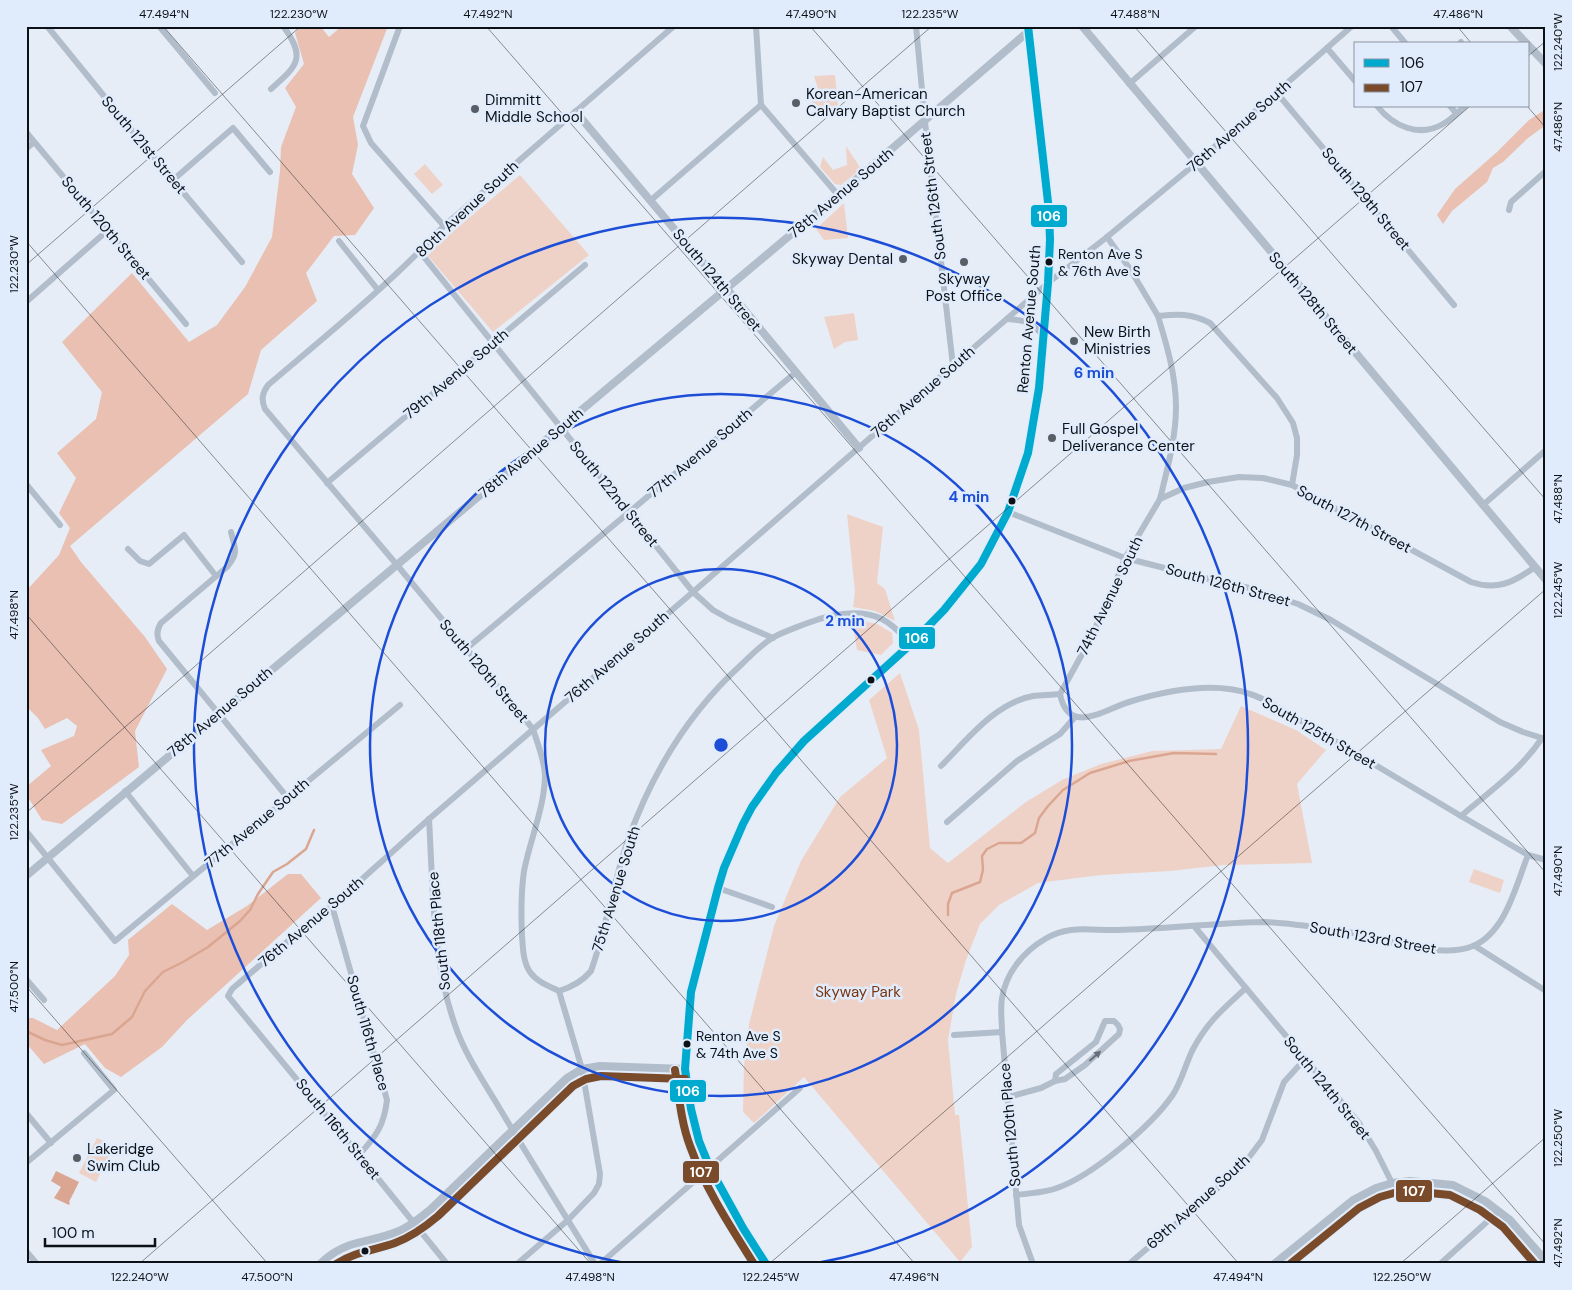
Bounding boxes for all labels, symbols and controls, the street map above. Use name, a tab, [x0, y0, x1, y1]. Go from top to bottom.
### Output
text: 47.494°N	[139, 6, 189, 22]
text: 122.230°W	[270, 6, 328, 22]
text: 47.492°N	[463, 6, 513, 22]
text: 47.490°N	[786, 6, 836, 22]
text: 122.235°W	[901, 6, 959, 22]
text: 47.488°N	[1110, 6, 1160, 22]
text: 47.486°N	[1433, 6, 1483, 22]
text: 122.240°W	[1550, 13, 1566, 71]
legend	[1354, 42, 1530, 108]
text: 106	[1400, 53, 1424, 73]
street label: 76th Avenue South	[1183, 75, 1295, 177]
text: 107	[1400, 77, 1423, 97]
place label: Korean-American Calvary Baptist Church	[806, 84, 965, 121]
place label: Dimmitt Middle School	[485, 90, 583, 127]
street label: South 121st Street	[97, 92, 191, 198]
marker: Korean-American Calvary Baptist Church	[790, 97, 802, 109]
text: 47.486°N	[1550, 102, 1566, 152]
marker: Dimmitt Middle School	[469, 103, 481, 115]
street label: South 126th Street	[915, 131, 951, 261]
street label: 78th Avenue South	[784, 143, 898, 243]
street label: South 129th Street	[1317, 143, 1415, 255]
street label: 80th Avenue South	[411, 156, 523, 262]
street label: South 120th Street	[57, 172, 155, 284]
line badge: 106	[1030, 204, 1068, 228]
text: 106	[1037, 207, 1061, 225]
street label: South 124th Street	[668, 225, 766, 335]
text: 122.230°W	[6, 235, 22, 293]
street label: Renton Avenue South	[1013, 244, 1045, 394]
place label: Renton Ave S & 76th Ave S	[1058, 245, 1143, 280]
street label: South 128th Street	[1264, 248, 1362, 358]
place label: Skyway Dental	[792, 249, 893, 269]
marker: Skyway Dental	[897, 253, 909, 265]
marker: Skyway Post Office	[958, 256, 970, 268]
marker: Renton Ave S & 76th Ave S	[1044, 257, 1054, 267]
place label: Skyway Post Office	[926, 269, 1002, 306]
place label: New Birth Ministries	[1084, 322, 1151, 359]
street label: 79th Avenue South	[399, 324, 513, 424]
marker: New Birth Ministries	[1068, 335, 1080, 347]
street label: 76th Avenue South	[867, 341, 979, 443]
text: 6 min	[1074, 363, 1114, 383]
street label: 78th Avenue South	[474, 403, 588, 503]
street label: 77th Avenue South	[644, 404, 756, 502]
place label: Full Gospel Deliverance Center	[1062, 419, 1195, 456]
marker: Full Gospel Deliverance Center	[1046, 432, 1058, 444]
street label: South 122nd Street	[565, 437, 663, 551]
text: 47.488°N	[1550, 474, 1566, 524]
street label: South 127th Street	[1293, 480, 1415, 558]
text: 4 min	[949, 487, 989, 507]
unlabelled marker	[1007, 496, 1017, 506]
street label: 74th Avenue South	[1072, 533, 1148, 659]
street label: South 126th Street	[1163, 559, 1293, 611]
text: 122.245°W	[1550, 561, 1566, 619]
text: 47.498°N	[6, 590, 22, 640]
street label: 76th Avenue South	[561, 606, 673, 708]
text: 2 min	[825, 611, 865, 631]
street label: South 120th Street	[435, 615, 533, 727]
line badge: 106	[898, 626, 936, 650]
text: 106	[905, 629, 929, 647]
street label: 78th Avenue South	[163, 662, 277, 762]
unlabelled marker	[866, 675, 876, 685]
street label: South 125th Street	[1258, 692, 1380, 774]
centre of rings	[712, 736, 730, 754]
street label: 77th Avenue South	[201, 774, 313, 872]
text: 122.235°W	[6, 783, 22, 841]
street label: 75th Avenue South	[587, 823, 645, 955]
text: 47.490°N	[1550, 846, 1566, 896]
street label: South 118th Place	[423, 871, 455, 991]
street label: 76th Avenue South	[254, 872, 368, 972]
street label: South 123rd Street	[1308, 917, 1438, 959]
text: 47.500°N	[6, 961, 22, 1013]
street label: South 116th Place	[342, 973, 394, 1093]
park label: Skyway Park	[815, 982, 901, 1002]
place label: Renton Ave S & 74th Ave S	[696, 1027, 781, 1062]
street label: South 124th Street	[1279, 1032, 1375, 1144]
marker: Renton Ave S & 74th Ave S	[682, 1039, 692, 1049]
one-way arrow	[1089, 1050, 1102, 1061]
street label: South 120th Place	[995, 1062, 1025, 1188]
street label: South 116th Street	[291, 1074, 385, 1184]
line badge: 106	[669, 1079, 707, 1103]
text: 106	[676, 1082, 700, 1100]
text: 122.250°W	[1550, 1109, 1566, 1167]
place label: Lakeridge Swim Club	[87, 1139, 160, 1176]
street label: 69th Avenue South	[1142, 1150, 1254, 1254]
marker: Lakeridge Swim Club	[71, 1152, 83, 1164]
line badge: 107	[682, 1160, 720, 1184]
text: 107	[690, 1163, 713, 1181]
line badge: 107	[1395, 1179, 1433, 1203]
text: 107	[1403, 1182, 1426, 1200]
scale bar	[45, 1215, 155, 1247]
text: 47.492°N	[1550, 1218, 1566, 1268]
text: 100 m	[52, 1223, 95, 1243]
unlabelled marker	[360, 1246, 370, 1256]
text: 122.240°W	[111, 1269, 169, 1285]
text: 47.500°N	[241, 1269, 293, 1285]
text: 47.498°N	[565, 1269, 615, 1285]
text: 122.245°W	[743, 1269, 800, 1285]
text: 47.496°N	[889, 1269, 939, 1285]
text: 47.494°N	[1213, 1269, 1263, 1285]
text: 122.250°W	[1373, 1269, 1431, 1285]

